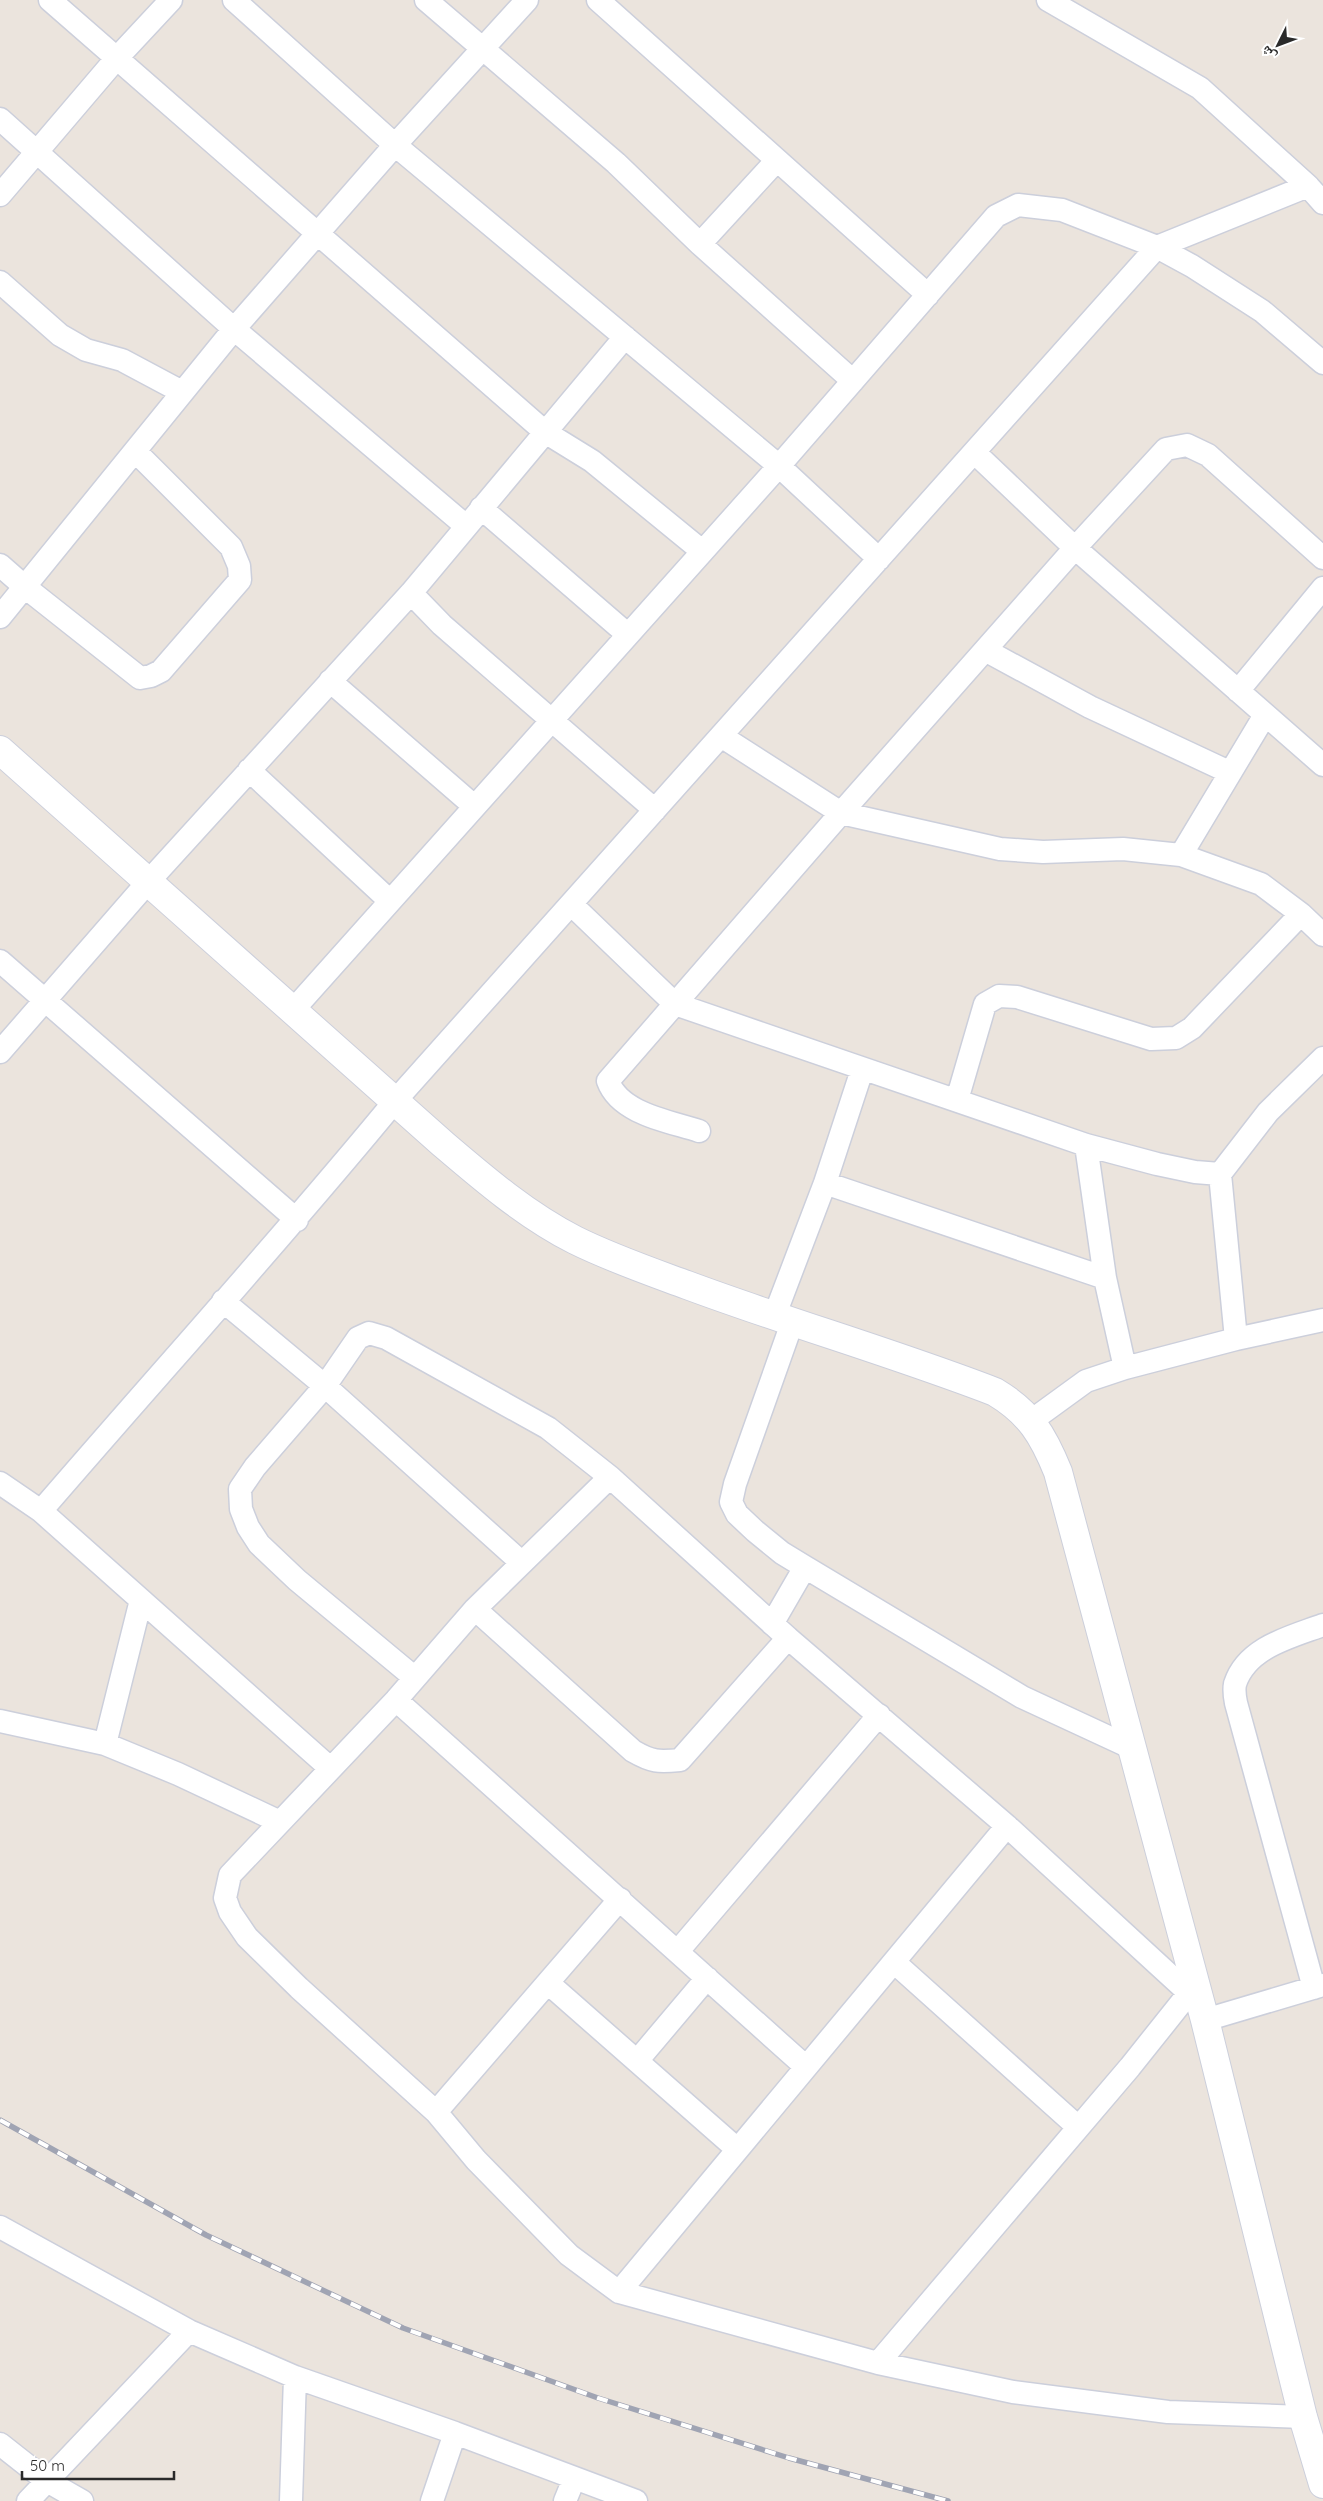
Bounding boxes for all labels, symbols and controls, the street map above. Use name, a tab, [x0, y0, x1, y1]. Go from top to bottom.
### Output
north arrow	[1253, 20, 1303, 70]
text: ش	[1257, 42, 1280, 65]
scale bar	[22, 2448, 175, 2480]
text: 50 m	[30, 2456, 65, 2475]

